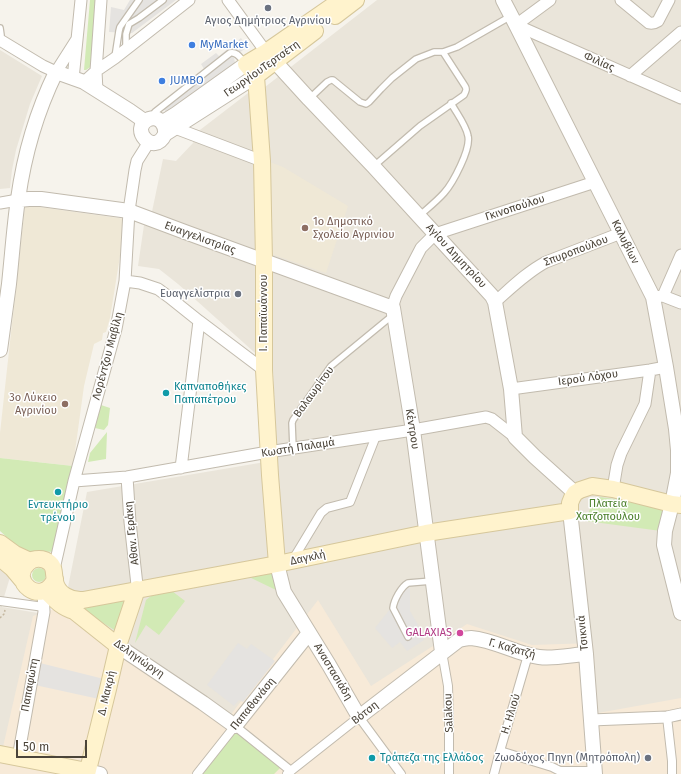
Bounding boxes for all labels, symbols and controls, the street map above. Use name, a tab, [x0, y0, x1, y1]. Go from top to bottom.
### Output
marker: Αγιος Δημήτριος Αγρινίου	[263, 3, 273, 13]
place label: Αγιος Δημήτριος Αγρινίου	[205, 14, 331, 28]
place label: MyMarket	[200, 38, 248, 52]
street label: ΓεωργίουΤερτσέτη	[222, 38, 302, 100]
marker: MyMarket	[187, 40, 197, 50]
street label: Φιλίας	[582, 49, 616, 75]
place label: JUMBO	[170, 74, 203, 88]
marker: JUMBO	[157, 76, 167, 86]
street label: Γκινοπούλου	[483, 192, 547, 224]
place label: 1ο Δημοτικό Σχολείο Αγρινίου	[313, 215, 395, 241]
street label: Καλυβίων	[608, 218, 642, 266]
street label: Ευαγγελιστρίας	[163, 219, 237, 257]
street label: Αγίου Δημητρίου	[423, 221, 489, 291]
marker: 1ο Δημοτικό Σχολείο Αγρινίου	[300, 223, 310, 233]
street label: Σπυροπούλου	[542, 233, 610, 269]
street label: Ι. Παπαϊωάννου	[257, 274, 271, 352]
place label: Ευαγγελίστρια	[160, 287, 230, 301]
marker: Ευαγγελίστρια	[233, 289, 243, 299]
street label: Λορέντζου Μαβίλη	[90, 310, 126, 402]
street label: Βαλαωρίτου	[291, 364, 337, 420]
street label: Ιερού Λόχου	[557, 367, 619, 389]
place label: Καπναποθήκες Παπαπέτρου	[174, 380, 246, 406]
marker: Καπναποθήκες Παπαπέτρου	[161, 388, 171, 398]
place label: 3ο Λύκειο Αγρινίου	[9, 391, 57, 417]
marker: 3ο Λύκειο Αγρινίου	[60, 399, 70, 409]
street label: Κέντρου	[402, 408, 422, 450]
street label: Κωστή Παλαμά	[260, 436, 336, 460]
marker: Εντευκτήριο τρένου	[53, 487, 63, 497]
park label: Πλατεία Χατζοπούλου	[576, 497, 640, 523]
place label: Εντευκτήριο τρένου	[28, 498, 88, 524]
street label: Αθαν. Γεράκη	[122, 500, 142, 566]
street label: Δαγκλή	[289, 548, 327, 568]
street label: Τσικνιά	[575, 615, 591, 651]
place label: GALAXIAS	[405, 626, 452, 640]
marker: GALAXIAS	[455, 628, 465, 638]
street label: Γ. Καζατζή	[487, 636, 537, 662]
street label: Δεληγιώργη	[111, 637, 167, 681]
street label: Αναστασιάδη	[311, 641, 355, 703]
street label: Παπαφώτη	[19, 657, 41, 713]
street label: Δ. Μακρή	[95, 669, 119, 717]
street label: Παπαθανάση	[228, 675, 278, 733]
street label: Η. Ηλιού	[499, 692, 523, 736]
street label: Salakou	[442, 693, 456, 733]
street label: Βότση	[349, 698, 381, 728]
scale bar	[18, 732, 89, 758]
text: 50 m	[23, 740, 49, 754]
place label: Τράπεζα της Ελλάδος	[380, 751, 483, 765]
place label: Ζωοδόχος Πηγη (Μητρόπολη)	[495, 751, 640, 765]
marker: Τράπεζα της Ελλάδος	[367, 753, 377, 763]
marker: Ζωοδόχος Πηγη (Μητρόπολη)	[643, 753, 653, 763]

